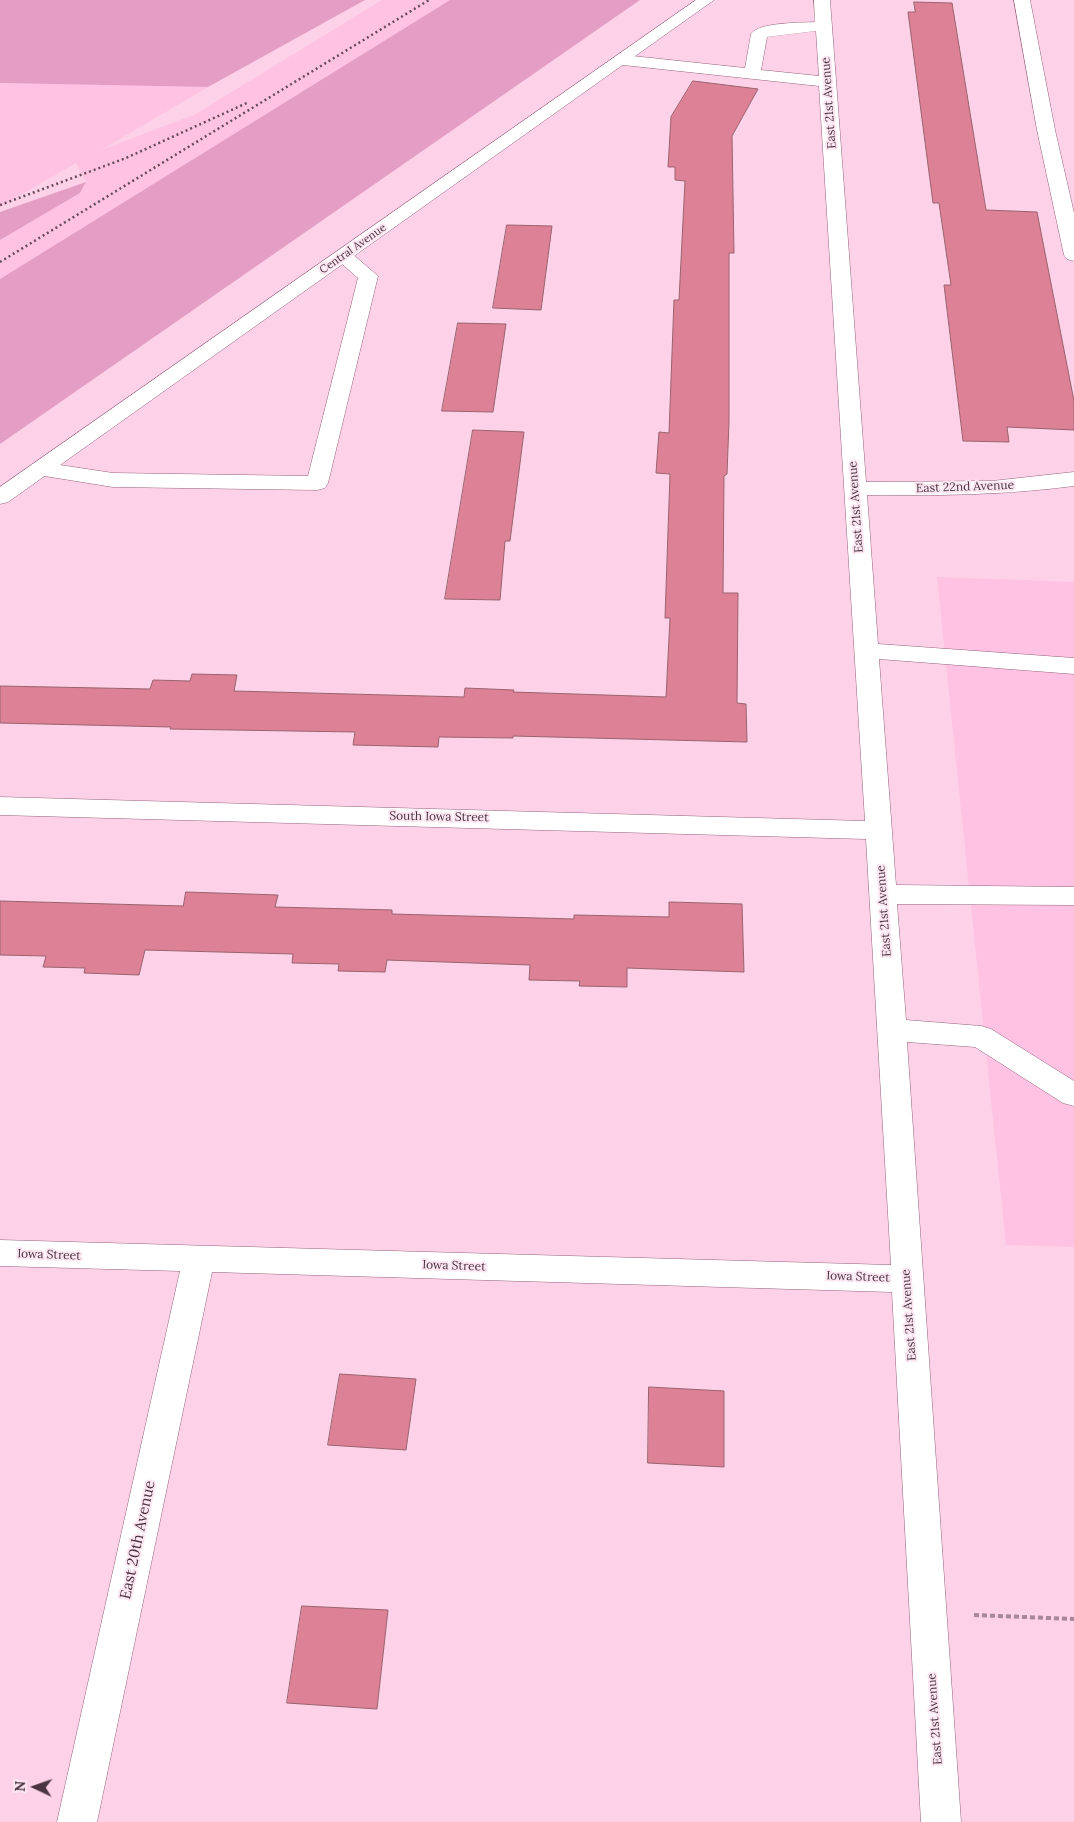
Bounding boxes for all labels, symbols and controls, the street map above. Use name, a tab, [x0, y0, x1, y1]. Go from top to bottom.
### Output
street label: East 21st Avenue	[819, 57, 839, 149]
street label: Central Avenue	[317, 221, 389, 277]
street label: East 21st Avenue	[846, 461, 866, 553]
street label: East 22nd Avenue	[916, 478, 1014, 496]
street label: South Iowa Street	[389, 809, 489, 825]
street label: East 21st Avenue	[874, 865, 894, 957]
street label: Iowa Street	[17, 1247, 81, 1263]
street label: Iowa Street	[422, 1258, 486, 1274]
street label: Iowa Street	[826, 1269, 890, 1285]
street label: East 21st Avenue	[899, 1269, 919, 1361]
street label: East 20th Avenue	[117, 1479, 159, 1601]
street label: East 21st Avenue	[925, 1673, 945, 1765]
north arrow	[10, 1762, 60, 1812]
text: N	[11, 1780, 29, 1792]

